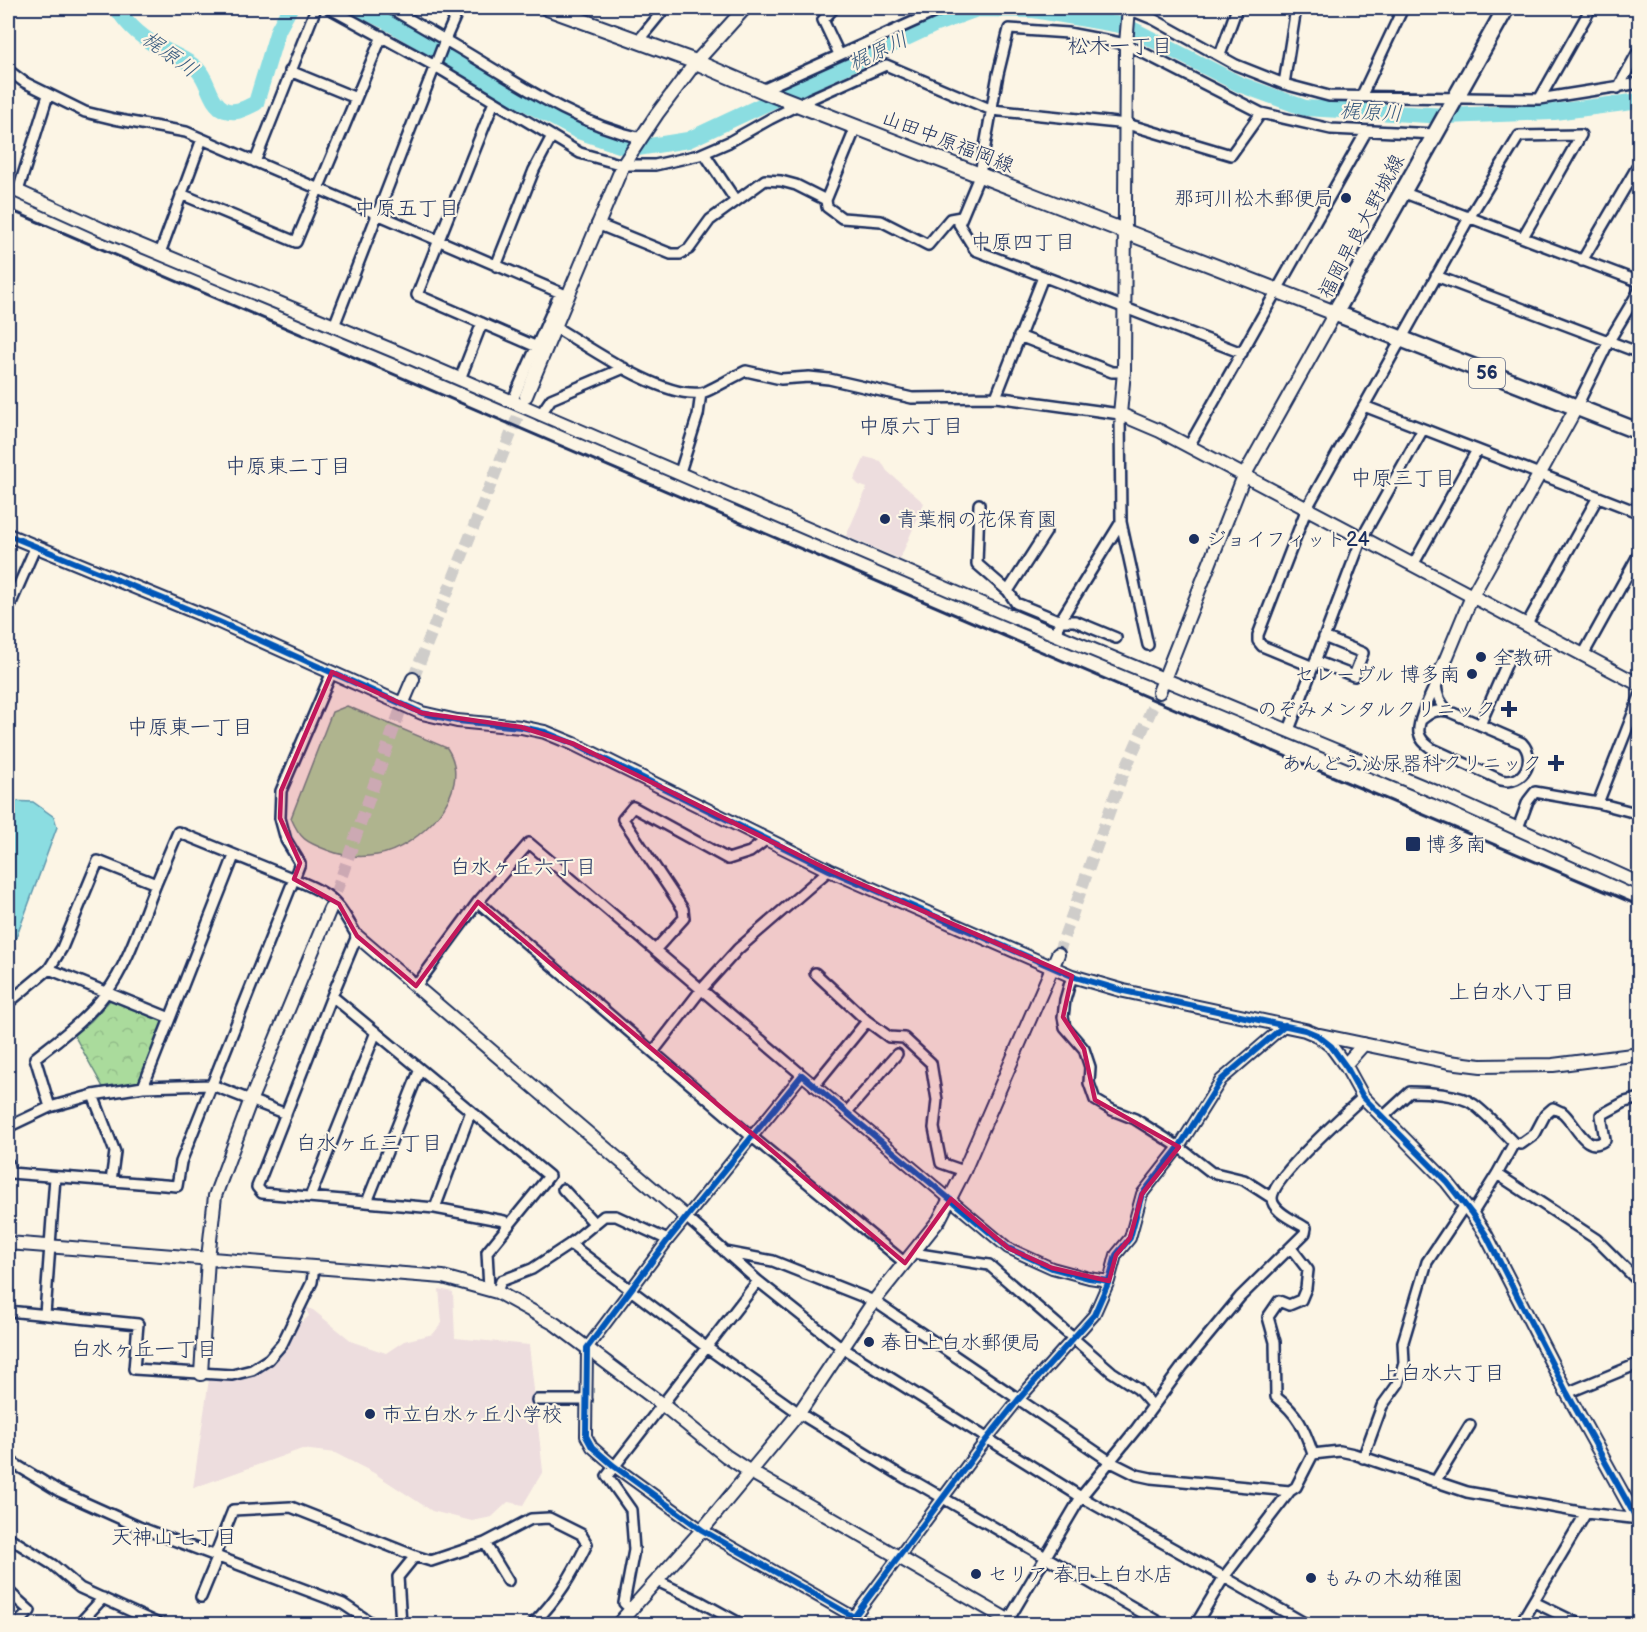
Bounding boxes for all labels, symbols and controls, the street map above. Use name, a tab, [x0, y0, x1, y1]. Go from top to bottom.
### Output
water label: 梶原川	[137, 26, 203, 83]
water label: 梶原川	[844, 27, 912, 76]
district label: 松木一丁目	[1068, 34, 1173, 59]
water label: 梶原川	[1339, 98, 1403, 127]
street label: 山田中原福岡線	[878, 106, 1017, 178]
street label: 福岡早良大野城線	[1314, 150, 1410, 303]
place label: 那珂川松木郵便局	[1174, 187, 1334, 211]
marker: 那珂川松木郵便局	[1339, 191, 1353, 205]
district label: 中原五丁目	[355, 196, 460, 221]
district label: 中原四丁目	[971, 230, 1076, 255]
road number: 56	[1469, 358, 1505, 388]
district label: 中原六丁目	[859, 414, 964, 439]
district label: 中原東二丁目	[225, 454, 351, 479]
district label: 中原三丁目	[1351, 466, 1456, 491]
place label: 青葉桐の花保育園	[897, 508, 1057, 532]
marker: 青葉桐の花保育園	[878, 512, 892, 526]
place label: ジョイフィット24	[1206, 528, 1370, 552]
marker: ジョイフィット24	[1187, 532, 1201, 546]
place label: 全教研	[1493, 646, 1553, 670]
marker: 全教研	[1474, 650, 1488, 664]
place label: セレーヴル 博多南	[1295, 663, 1460, 687]
marker: セレーヴル 博多南	[1465, 667, 1479, 681]
place label: のぞみメンタルクリニック	[1257, 698, 1496, 722]
marker: のぞみメンタルクリニック	[1500, 700, 1518, 718]
district label: 中原東一丁目	[127, 715, 253, 740]
place label: あんどう泌尿器科クリニック	[1282, 752, 1542, 776]
marker: あんどう泌尿器科クリニック	[1547, 754, 1565, 772]
place label: 博多南	[1426, 833, 1486, 857]
marker: 博多南	[1404, 835, 1422, 853]
district label: 白水ヶ丘六丁目	[450, 855, 597, 880]
district label: 上白水八丁目	[1449, 980, 1575, 1005]
district label: 白水ヶ丘三丁目	[296, 1131, 443, 1156]
place label: 春日上白水郵便局	[881, 1331, 1041, 1355]
marker: 春日上白水郵便局	[862, 1335, 876, 1349]
district label: 白水ヶ丘一丁目	[71, 1337, 218, 1362]
district label: 上白水六丁目	[1379, 1361, 1505, 1386]
place label: 市立白水ヶ丘小学校	[382, 1403, 562, 1427]
marker: 市立白水ヶ丘小学校	[363, 1407, 377, 1421]
district label: 天神山七丁目	[111, 1525, 237, 1550]
place label: セリア 春日上白水店	[988, 1563, 1173, 1587]
marker: セリア 春日上白水店	[969, 1567, 983, 1581]
place label: もみの木幼稚園	[1323, 1567, 1463, 1591]
marker: もみの木幼稚園	[1304, 1571, 1318, 1585]

